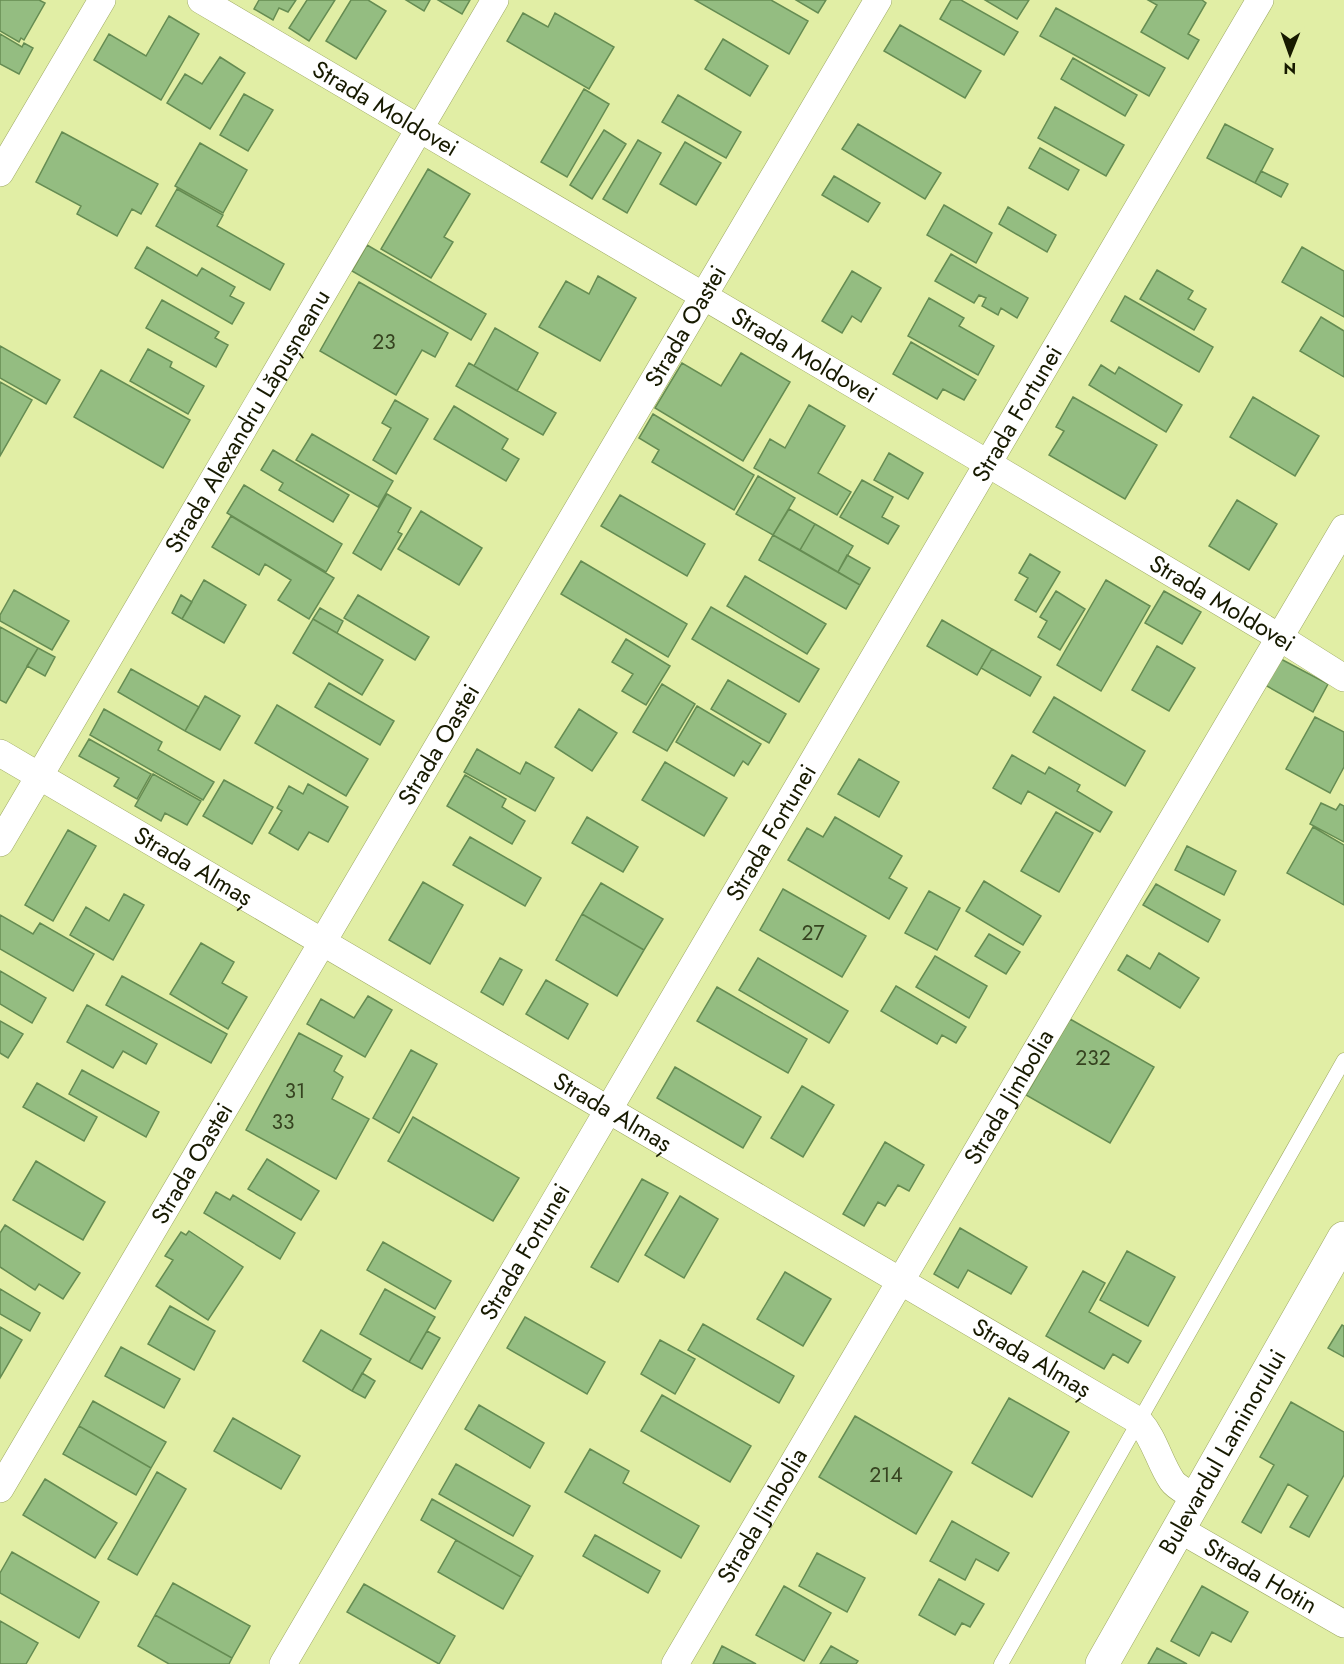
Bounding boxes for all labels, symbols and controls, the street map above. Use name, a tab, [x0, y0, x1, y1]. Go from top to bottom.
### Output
north arrow	[1260, 24, 1320, 84]
street label: Strada Moldovei	[306, 51, 465, 165]
text: N	[1283, 57, 1296, 80]
street label: Strada Oastei	[636, 259, 735, 393]
street label: Strada Alexandru Lăpușneanu	[156, 283, 338, 560]
street label: Strada Moldovei	[725, 298, 884, 412]
house number: 23	[372, 327, 396, 357]
street label: Strada Fortunei	[963, 338, 1071, 488]
street label: Strada Moldovei	[1143, 546, 1302, 660]
street label: Strada Oastei	[389, 677, 488, 812]
street label: Strada Fortunei	[717, 757, 825, 907]
street label: Strada Almaș	[127, 817, 259, 914]
house number: 27	[802, 918, 824, 948]
street label: Strada Jimbolia	[955, 1022, 1062, 1171]
house number: 232	[1075, 1043, 1111, 1073]
street label: Strada Almaș	[547, 1063, 679, 1160]
house number: 31	[285, 1076, 305, 1106]
street label: Strada Oastei	[142, 1096, 241, 1230]
house number: 33	[272, 1107, 294, 1137]
street label: Strada Fortunei	[471, 1177, 579, 1327]
street label: Strada Almaș	[966, 1309, 1098, 1406]
street label: Bulevardul Laminorului	[1150, 1342, 1294, 1561]
street label: Strada Jimbolia	[708, 1441, 816, 1590]
house number: 214	[869, 1460, 903, 1490]
street label: Strada Hotin	[1197, 1529, 1324, 1622]

